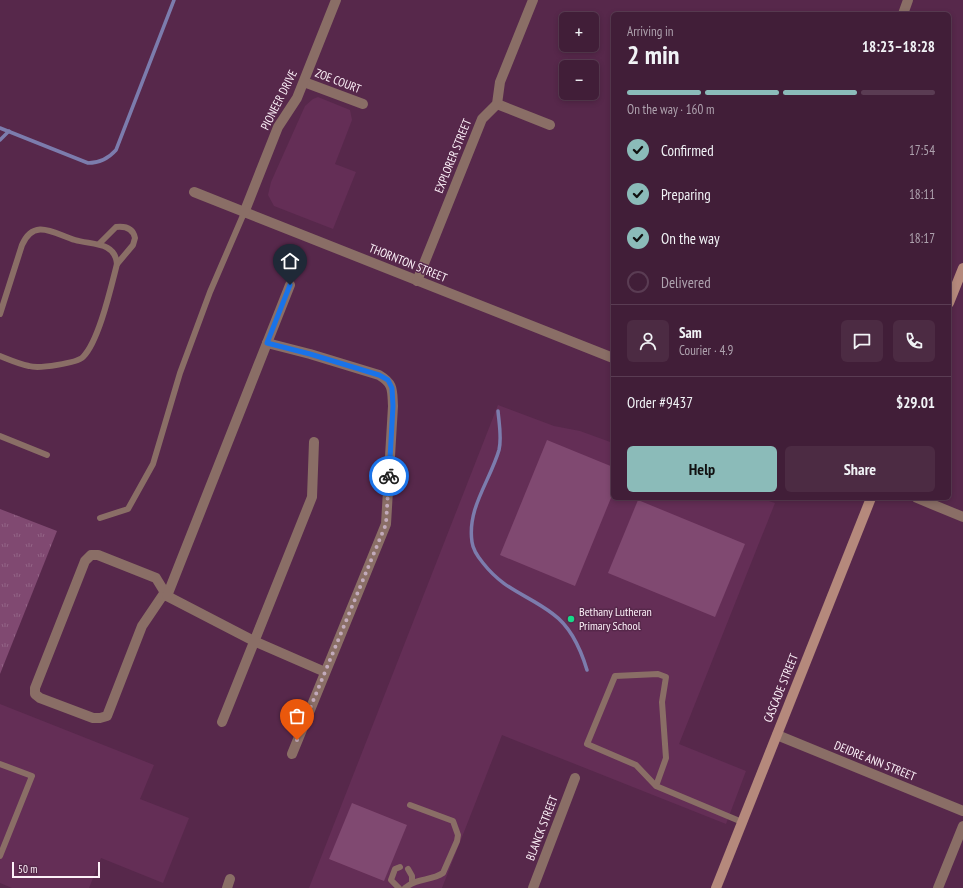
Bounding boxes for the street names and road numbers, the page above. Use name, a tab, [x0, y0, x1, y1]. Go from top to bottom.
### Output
street label: ZOE COURT	[313, 65, 364, 96]
street label: PIONEER DRIVE	[257, 67, 300, 132]
street label: EXPLORER STREET	[431, 116, 474, 195]
street label: THORNTON STREET	[367, 240, 450, 285]
street label: CASCADE STREET	[760, 651, 801, 724]
street label: DEIDRE ANN STREET	[832, 737, 919, 784]
street label: BLANCK STREET	[522, 793, 561, 862]

